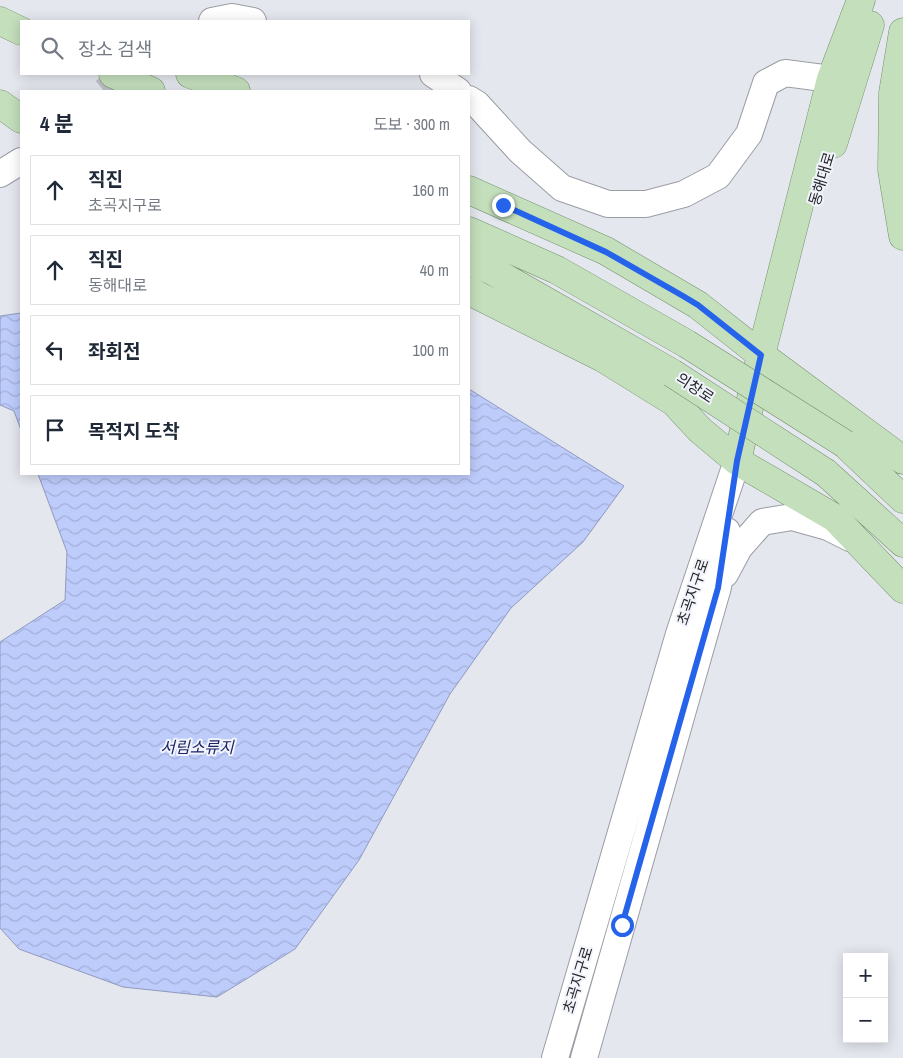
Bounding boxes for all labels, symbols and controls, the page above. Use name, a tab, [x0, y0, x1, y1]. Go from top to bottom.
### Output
search box	[20, 20, 470, 75]
icon: search	[38, 34, 66, 62]
text: 장소 검색	[78, 36, 152, 62]
text: 4 분	[40, 109, 74, 138]
text: 도보 · 300 m	[373, 113, 450, 135]
street label: 동해대로	[803, 149, 840, 208]
text: 직진	[88, 166, 123, 192]
icon: ahead	[41, 176, 69, 204]
text: 160 m	[413, 179, 449, 201]
text: 초곡지구로	[88, 194, 162, 216]
route end	[492, 194, 515, 217]
text: 직진	[88, 246, 123, 272]
icon: ahead	[41, 256, 69, 284]
text: 40 m	[420, 259, 449, 281]
text: 동해대로	[88, 274, 147, 296]
icon: left	[41, 336, 69, 364]
text: 좌회전	[88, 338, 140, 364]
text: 100 m	[413, 339, 449, 361]
street label: 의창로	[672, 367, 718, 408]
icon: arrive	[41, 416, 69, 444]
text: 목적지 도착	[88, 418, 180, 444]
street label: 초곡지구로	[671, 556, 714, 628]
water label: 서림소류지	[160, 736, 235, 758]
route start	[611, 914, 634, 937]
street label: 초곡지구로	[557, 944, 598, 1016]
map controls	[843, 953, 888, 1043]
button: +	[843, 953, 888, 998]
button: −	[843, 998, 888, 1043]

